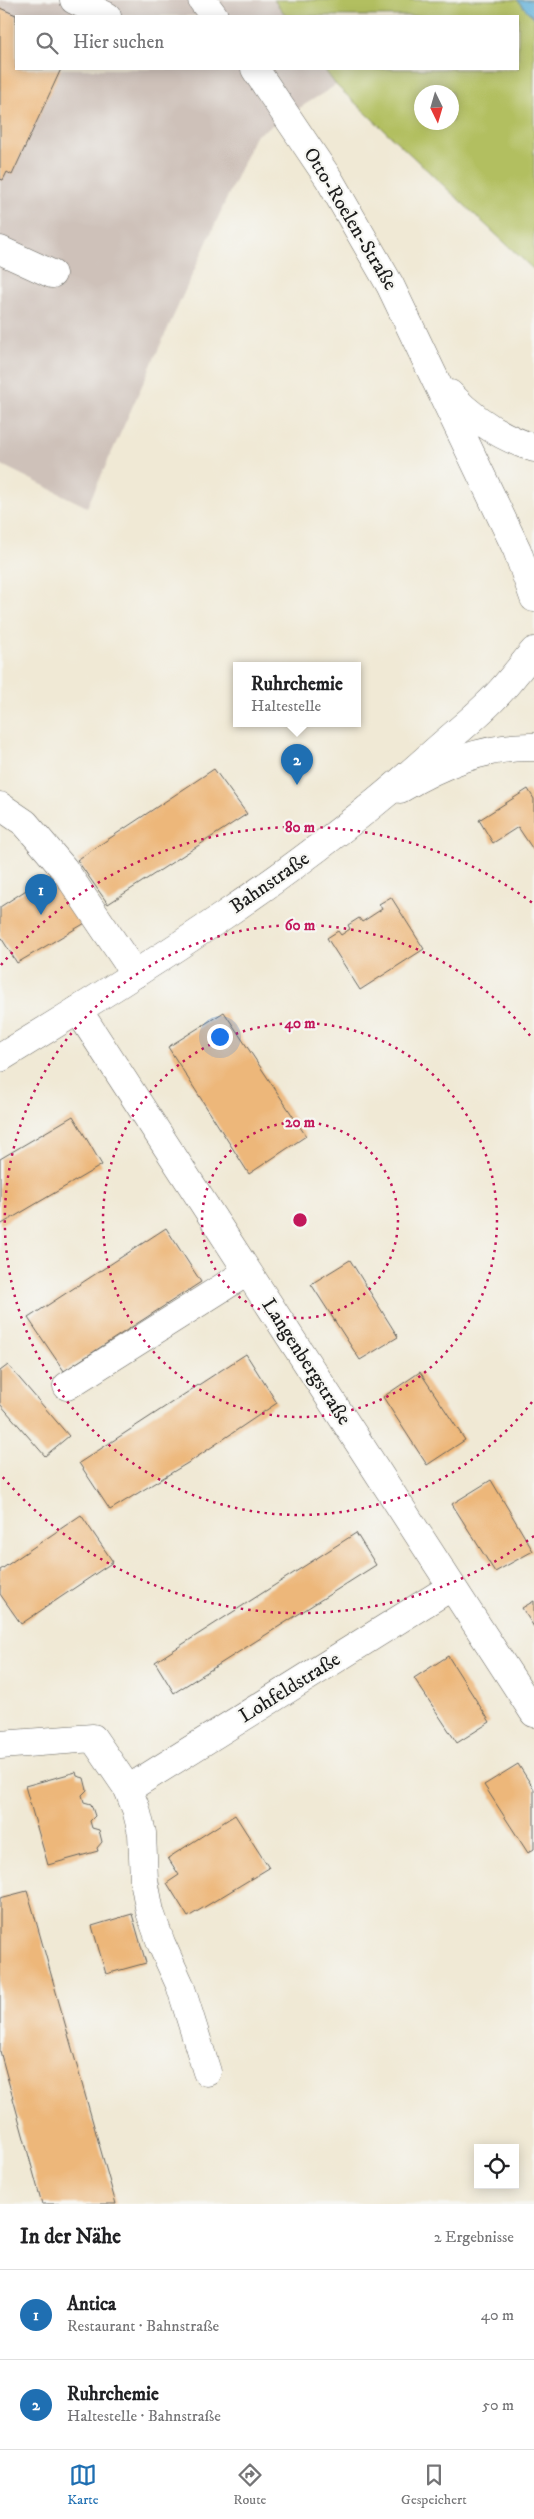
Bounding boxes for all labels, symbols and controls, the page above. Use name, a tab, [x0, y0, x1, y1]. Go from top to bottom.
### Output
search box	[15, 15, 519, 70]
icon: search	[33, 29, 61, 57]
text: Hier suchen	[73, 31, 164, 54]
north arrow	[414, 85, 459, 130]
street label: Otto-Roelen-Straße	[298, 143, 402, 295]
popup	[233, 662, 361, 727]
text: Ruhrchemie	[251, 673, 343, 696]
text: Haltestelle	[251, 696, 321, 716]
pin: 2	[281, 744, 313, 785]
text: 80 m	[285, 818, 316, 837]
street label: Bahnstraße	[225, 847, 315, 919]
pin: 1	[25, 874, 57, 915]
text: 60 m	[285, 916, 316, 935]
text: 40 m	[283, 1014, 316, 1033]
your location	[207, 1024, 233, 1050]
text: 20 m	[285, 1113, 316, 1132]
centre of rings	[291, 1211, 309, 1229]
street label: Langenbergstraße	[256, 1294, 356, 1430]
street label: Lohfeldstraße	[235, 1647, 345, 1729]
map controls	[474, 2144, 519, 2189]
button: locate	[474, 2144, 519, 2189]
text: In der Nähe	[20, 2224, 121, 2250]
text: 2 Ergebnisse	[434, 2227, 514, 2247]
text: Antica	[67, 2293, 116, 2316]
text: 1	[33, 2305, 39, 2325]
text: 40 m	[481, 2305, 514, 2325]
text: Restaurant · Bahnstraße	[67, 2316, 219, 2336]
text: Ruhrchemie	[67, 2383, 159, 2406]
text: 2	[32, 2395, 40, 2415]
text: 50 m	[482, 2395, 514, 2415]
text: Haltestelle · Bahnstraße	[67, 2406, 221, 2426]
tab: Karte	[67, 2461, 99, 2509]
tab: Route	[233, 2461, 266, 2509]
tab: Gespeichert	[401, 2461, 467, 2509]

